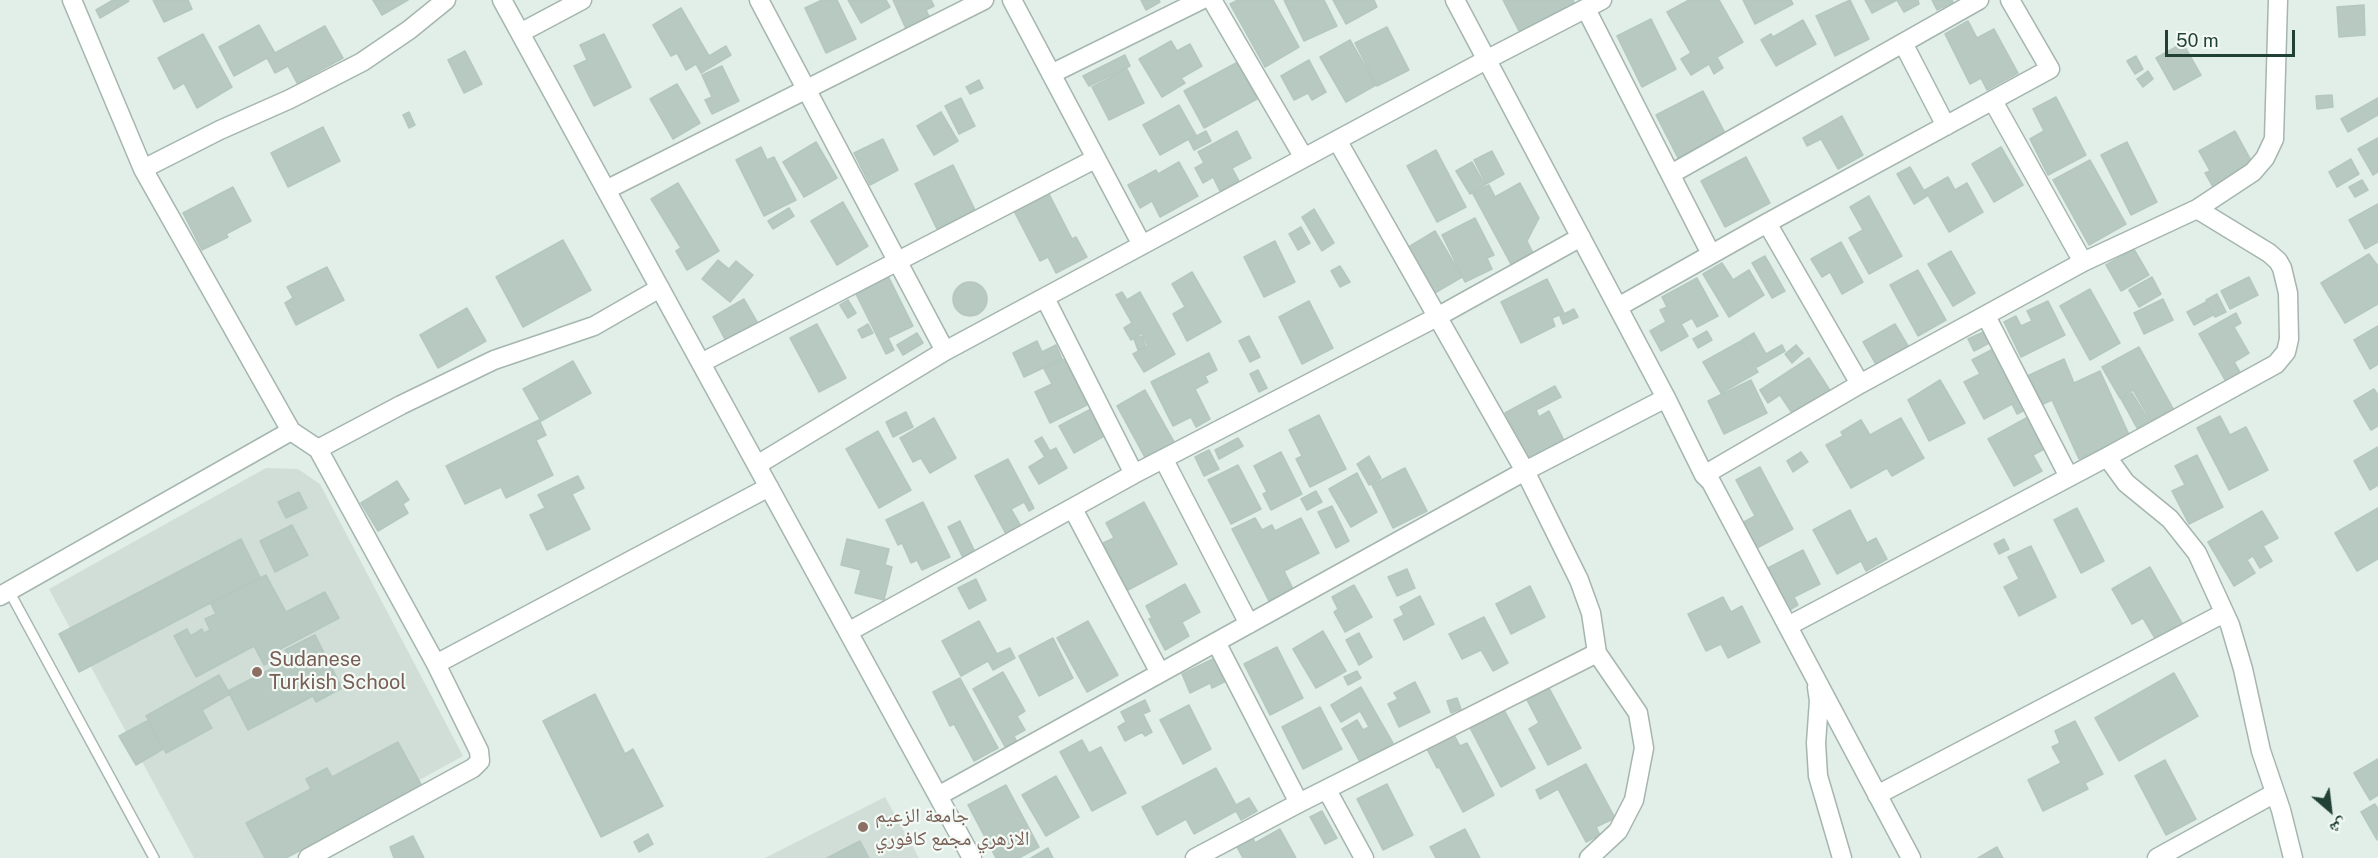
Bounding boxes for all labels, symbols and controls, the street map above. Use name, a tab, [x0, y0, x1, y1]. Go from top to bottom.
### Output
scale bar	[2168, 18, 2298, 56]
text: 50 m	[2176, 30, 2219, 51]
place label: Sudanese Turkish School	[269, 648, 406, 695]
marker: Sudanese Turkish School	[250, 665, 264, 679]
north arrow	[2300, 780, 2360, 840]
place label: جامعة الزعيم الازهري مجمع كافوري	[875, 804, 1030, 851]
text: ش	[2327, 814, 2351, 839]
marker: جامعة الزعيم الازهري مجمع كافوري	[856, 820, 870, 834]

